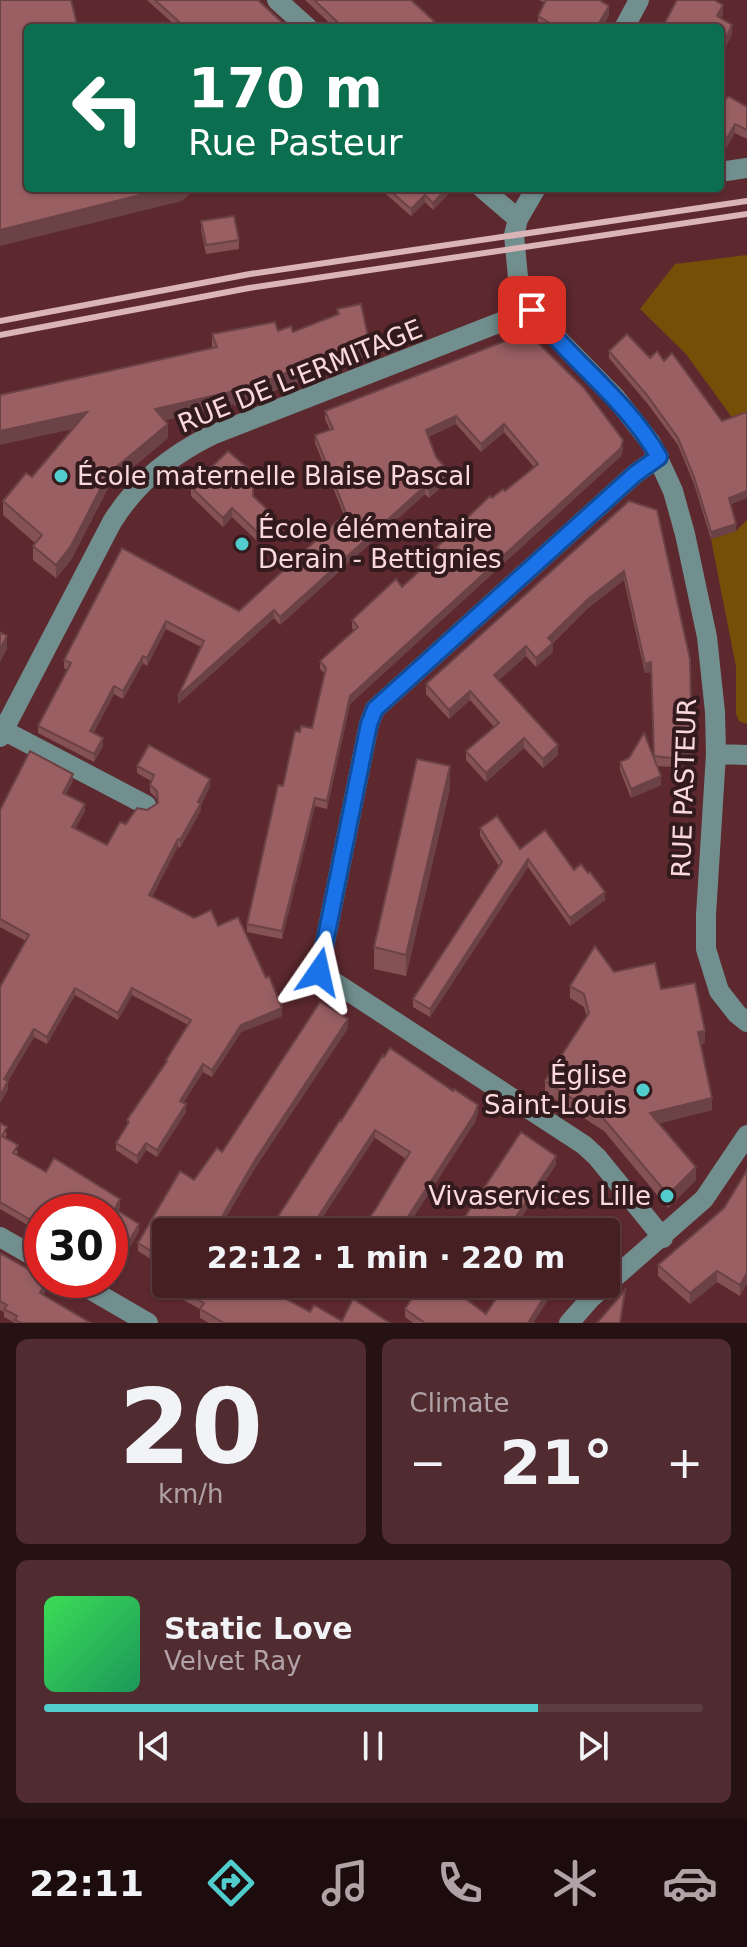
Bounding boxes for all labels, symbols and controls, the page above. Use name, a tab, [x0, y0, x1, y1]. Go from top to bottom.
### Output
text: 170 m	[188, 55, 383, 120]
icon: left	[56, 56, 160, 160]
text: Rue Pasteur	[188, 122, 403, 163]
pin	[498, 276, 566, 344]
icon: arrive	[510, 288, 554, 332]
street label: RUE DE L'ERMITAGE	[174, 313, 426, 439]
place label: École maternelle Blaise Pascal	[77, 460, 471, 491]
marker: École maternelle Blaise Pascal	[52, 467, 70, 485]
place label: École élémentaire Derain - Bettignies	[258, 513, 501, 574]
marker: École élémentaire Derain - Bettignies	[233, 535, 251, 553]
street label: RUE PASTEUR	[666, 698, 702, 878]
position arrow	[277, 930, 361, 1014]
place label: Église Saint-Louis	[484, 1059, 627, 1120]
marker: Église Saint-Louis	[634, 1081, 652, 1099]
place label: Vivaservices Lille	[428, 1181, 651, 1211]
marker: Vivaservices Lille	[658, 1187, 676, 1205]
speed limit sign: 30	[24, 1194, 128, 1298]
text: 22:12 · 1 min · 220 m	[207, 1240, 565, 1275]
text: 20	[118, 1366, 263, 1488]
text: Climate	[410, 1388, 510, 1418]
text: 21°	[500, 1428, 613, 1498]
text: −	[410, 1437, 446, 1488]
text: +	[666, 1437, 703, 1488]
text: km/h	[158, 1479, 224, 1509]
text: Static Love	[164, 1611, 353, 1646]
text: Velvet Ray	[164, 1646, 302, 1676]
icon: previous	[132, 1724, 176, 1768]
icon: pause	[351, 1724, 395, 1768]
icon: next	[571, 1724, 615, 1768]
icon: directions	[203, 1855, 259, 1911]
icon: music	[317, 1855, 373, 1911]
icon: phone	[432, 1855, 488, 1911]
icon: climate	[547, 1855, 603, 1911]
icon: car	[662, 1855, 718, 1911]
text: 22:11	[29, 1863, 144, 1904]

